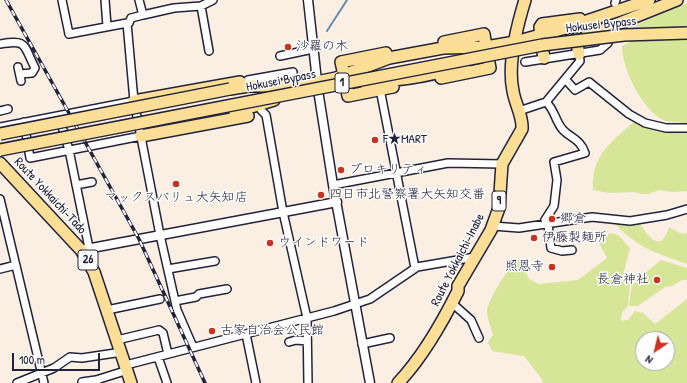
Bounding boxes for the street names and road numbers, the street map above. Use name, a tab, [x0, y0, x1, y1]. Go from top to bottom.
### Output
street label: Hokusei Bypass	[565, 14, 637, 36]
street label: Hokusei Bypass	[245, 67, 317, 95]
road number: 1	[335, 73, 349, 93]
street label: Route Yokkaichi-Tado	[11, 155, 89, 237]
road number: 9	[492, 191, 506, 211]
street label: Route Yokkaichi-Inabe	[428, 211, 488, 309]
road number: 26	[78, 250, 98, 270]

